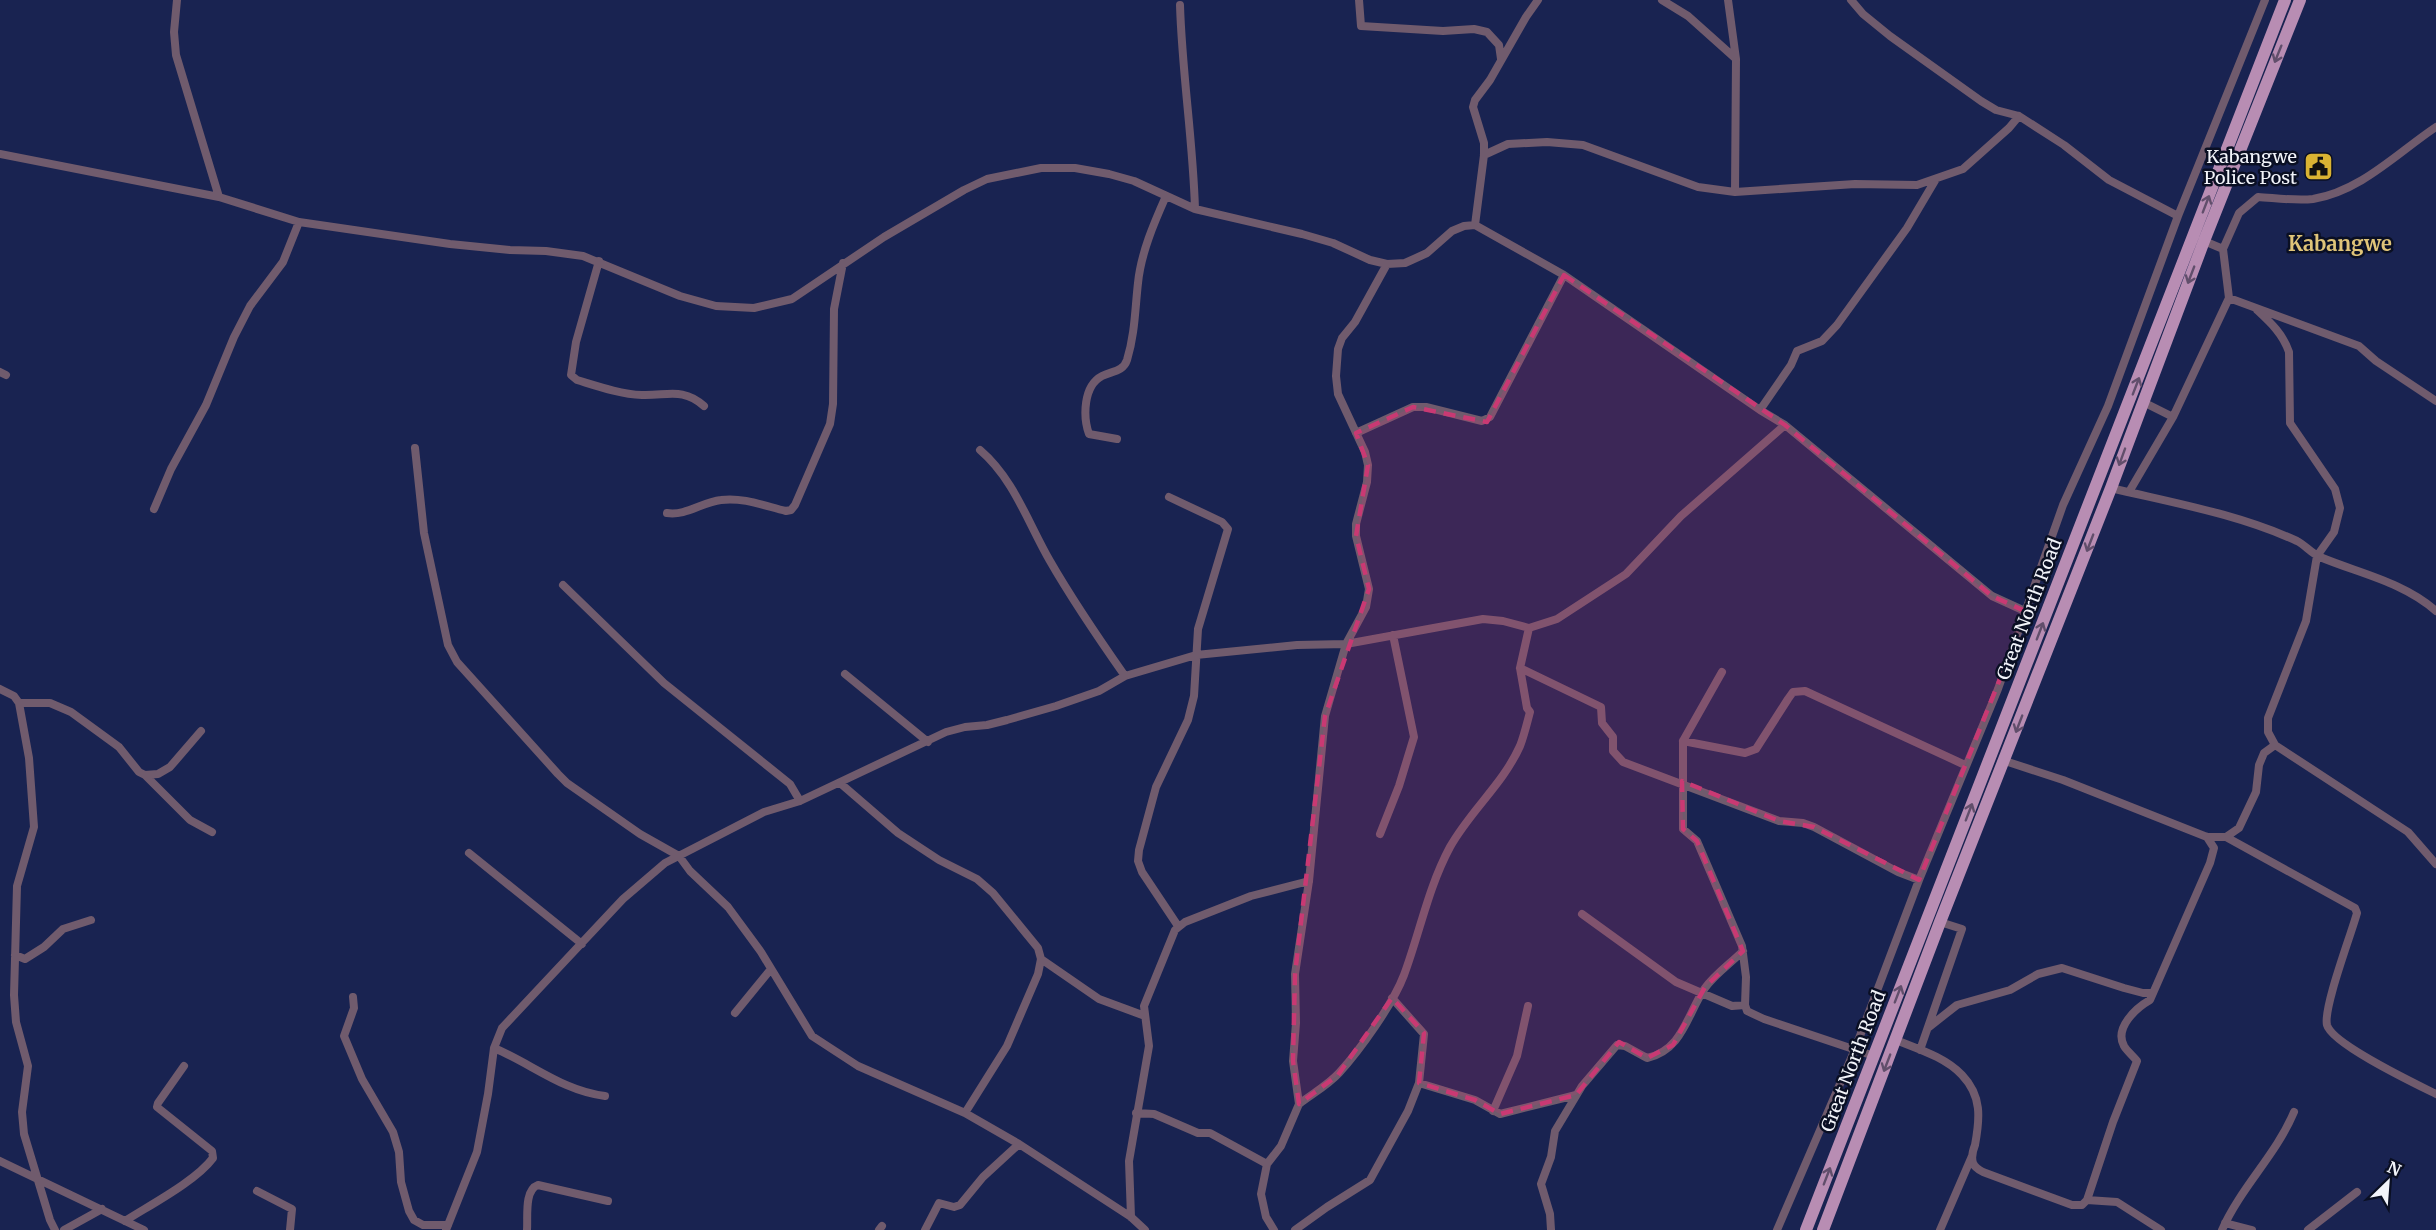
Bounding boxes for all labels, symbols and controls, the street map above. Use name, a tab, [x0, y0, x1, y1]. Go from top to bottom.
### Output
one-way arrow	[2272, 45, 2283, 63]
place label: Kabangwe Police Post	[2204, 145, 2297, 189]
public building icon: Kabangwe Police Post	[2302, 150, 2334, 182]
one-way arrow	[2201, 195, 2212, 214]
district label: Kabangwe	[2288, 231, 2392, 256]
one-way arrow	[2185, 265, 2196, 284]
one-way arrow	[2131, 377, 2142, 396]
one-way arrow	[2116, 447, 2127, 466]
one-way arrow	[2083, 533, 2094, 551]
street label: Great North Road	[1991, 535, 2067, 683]
one-way arrow	[2035, 622, 2046, 640]
one-way arrow	[2013, 714, 2024, 733]
one-way arrow	[1964, 803, 1975, 822]
one-way arrow	[1893, 985, 1904, 1004]
street label: Great North Road	[1815, 987, 1891, 1135]
one-way arrow	[1881, 1053, 1892, 1071]
north arrow	[2358, 1152, 2418, 1212]
text: N	[2384, 1157, 2405, 1180]
one-way arrow	[1822, 1167, 1833, 1185]

